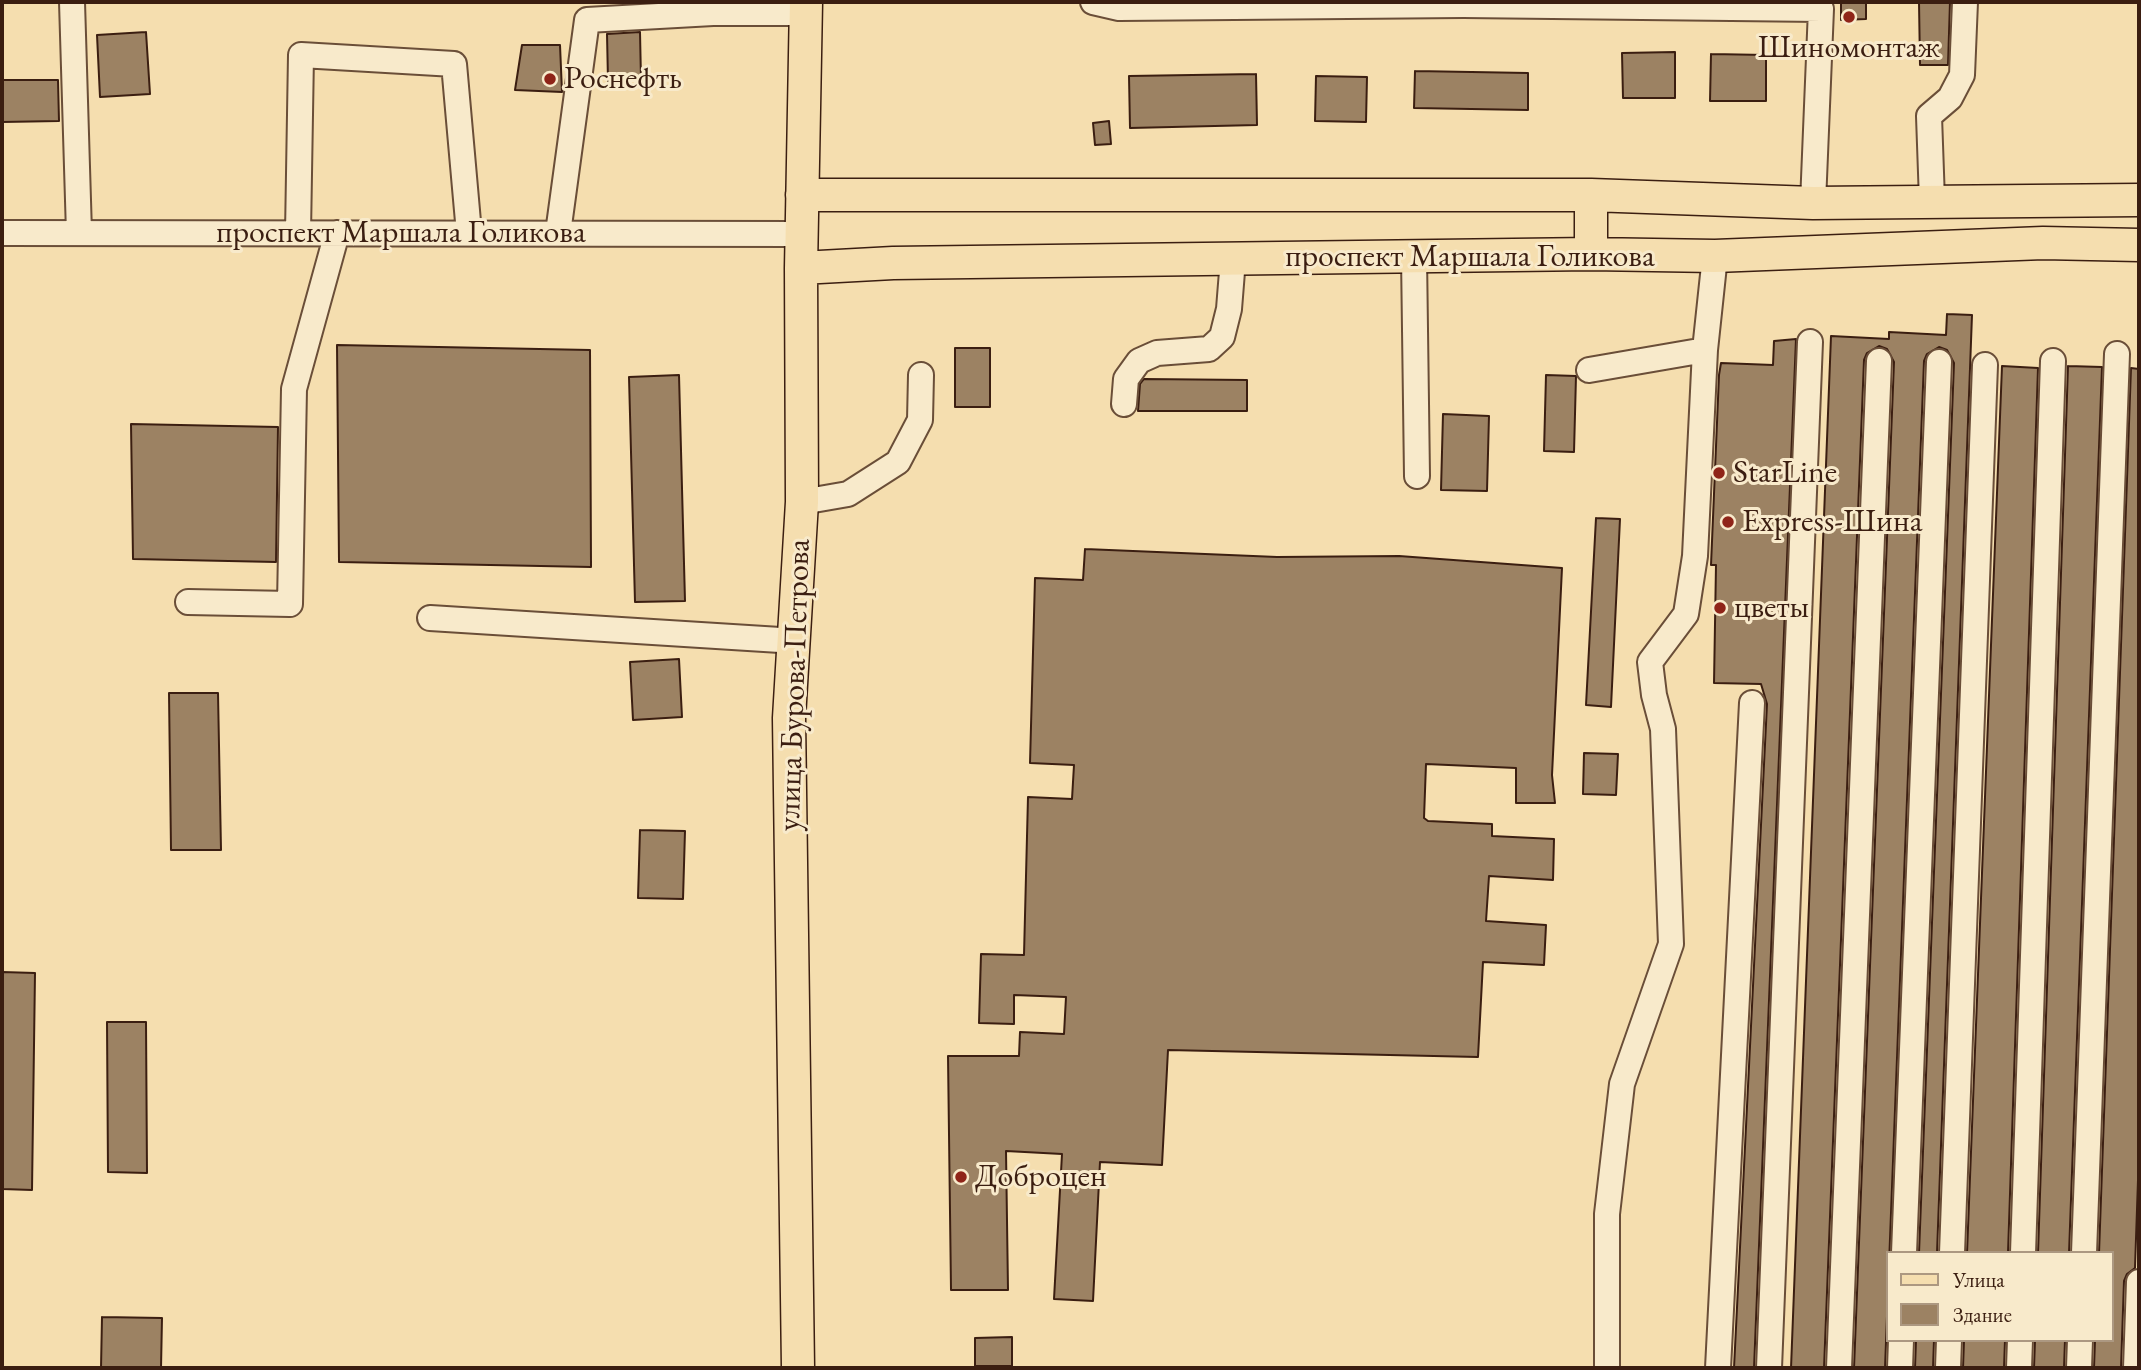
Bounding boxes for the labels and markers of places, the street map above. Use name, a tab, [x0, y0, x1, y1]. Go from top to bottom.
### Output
marker: Шиномонтаж	[1841, 9, 1857, 25]
place label: Шиномонтаж	[1758, 29, 1940, 67]
place label: Роснефть	[564, 60, 682, 98]
marker: Роснефть	[542, 71, 558, 87]
place label: StarLine	[1733, 454, 1837, 492]
marker: StarLine	[1711, 465, 1727, 481]
place label: Express-Шина	[1742, 503, 1922, 541]
marker: Express-Шина	[1720, 514, 1736, 530]
place label: цветы	[1734, 589, 1809, 627]
marker: цветы	[1712, 600, 1728, 616]
place label: Доброцен	[975, 1158, 1107, 1196]
marker: Доброцен	[953, 1169, 969, 1185]

